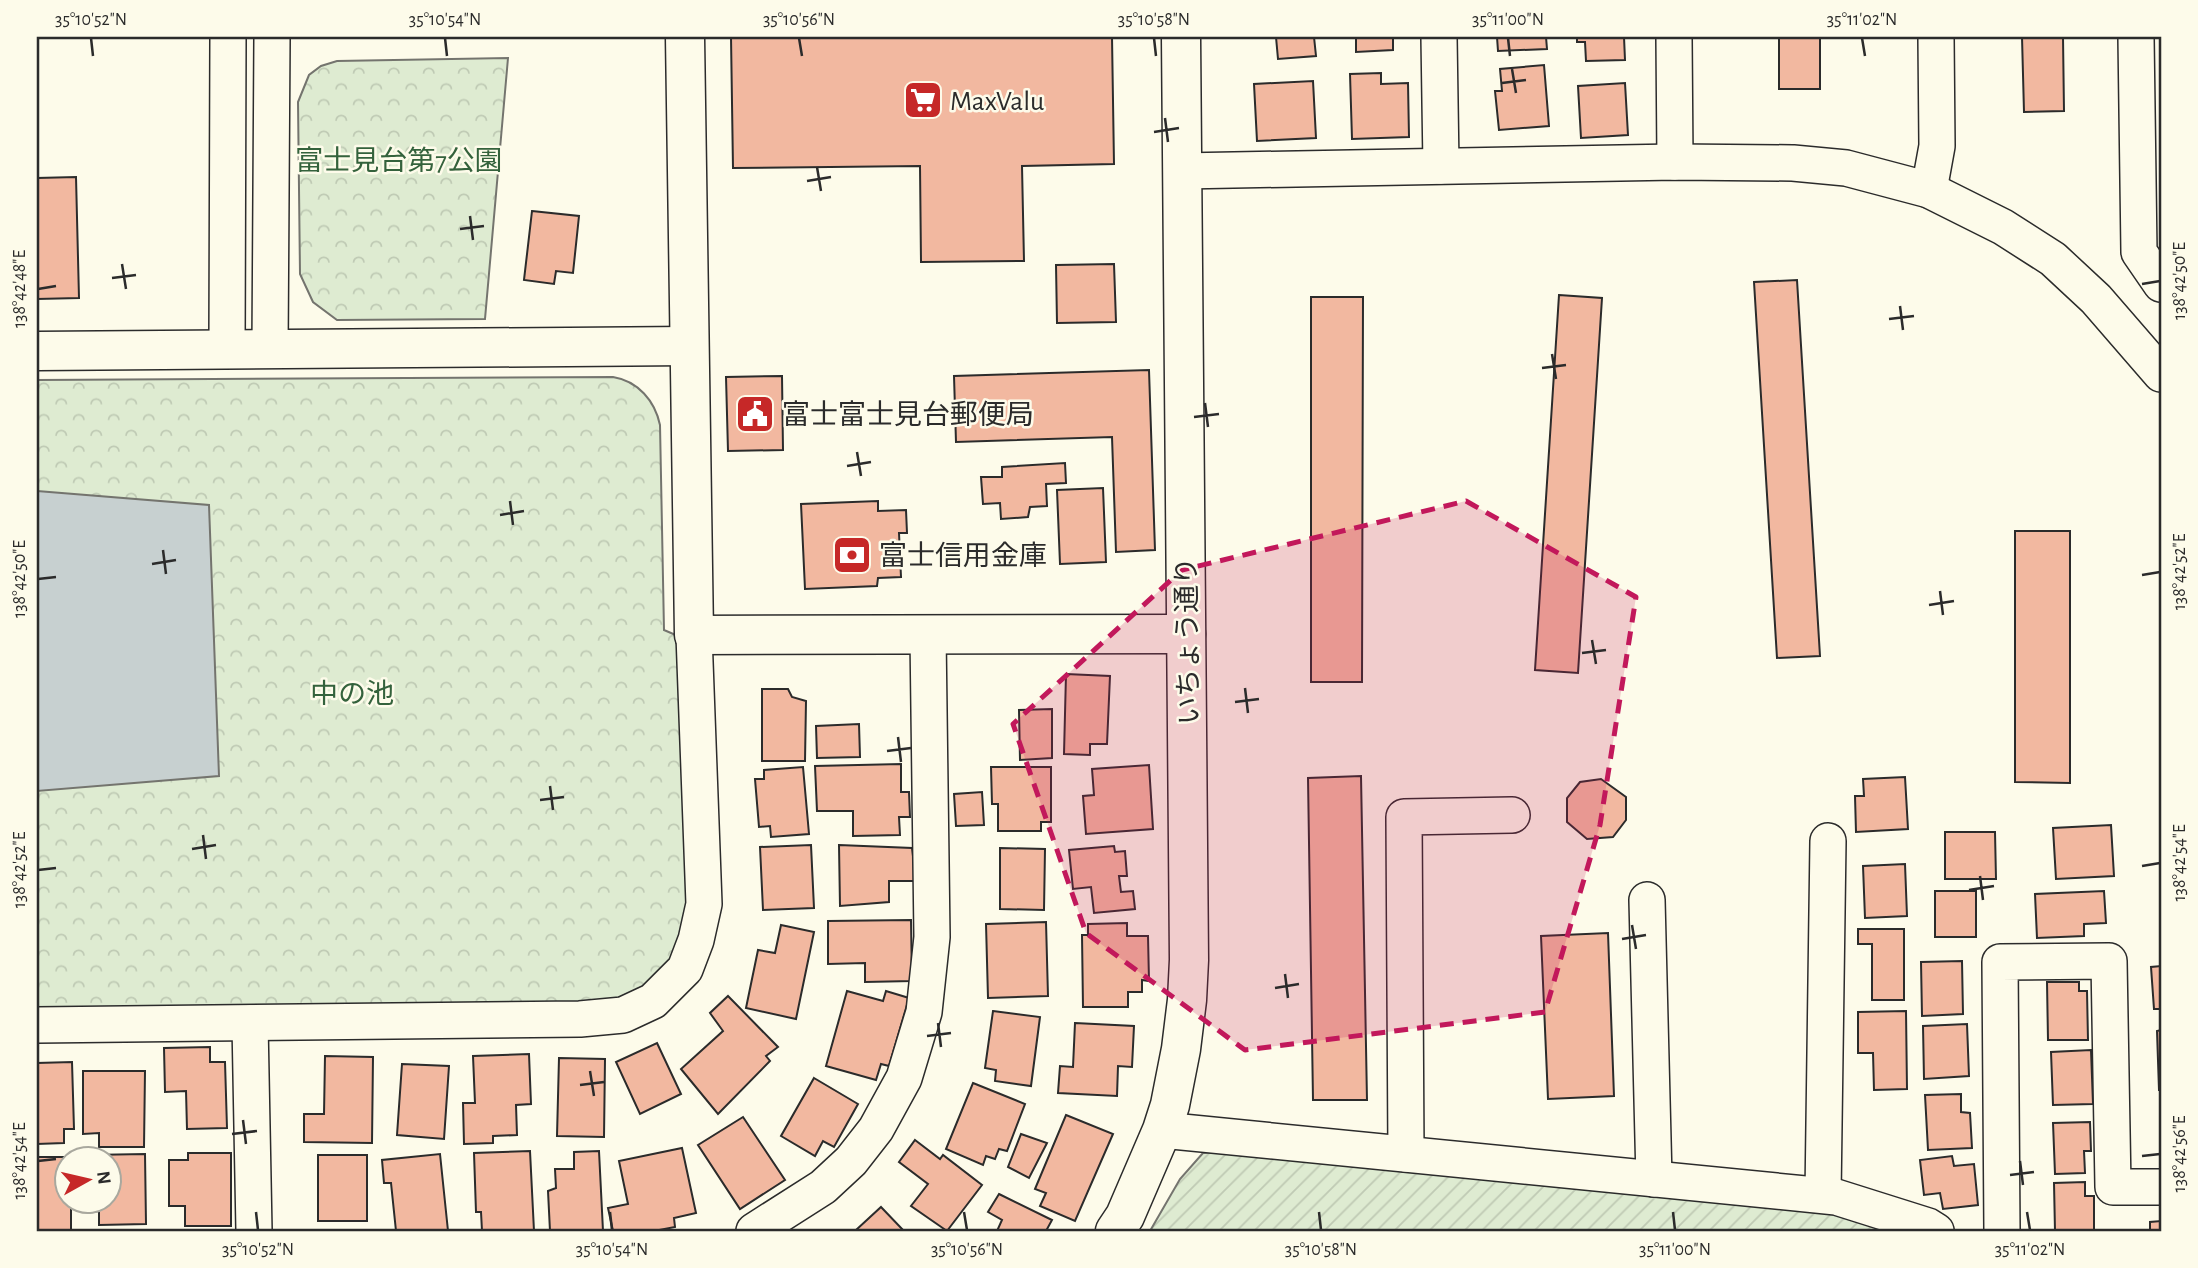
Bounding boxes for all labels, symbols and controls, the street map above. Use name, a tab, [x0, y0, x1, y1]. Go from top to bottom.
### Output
text: 35°10'52"N	[55, 11, 127, 29]
text: 35°10'54"N	[409, 11, 481, 29]
text: 35°10'56"N	[763, 11, 835, 29]
text: 35°10'58"N	[1118, 11, 1190, 29]
text: 35°11'00"N	[1472, 11, 1544, 29]
text: 35°11'02"N	[1827, 11, 1897, 29]
supermarket icon: MaxValu	[902, 79, 944, 121]
place label: MaxValu	[950, 88, 1044, 116]
park label: 富士見台第7公園	[295, 146, 503, 176]
text: 138°42'50"E	[2171, 242, 2189, 320]
text: 138°42'48"E	[11, 250, 29, 328]
public building icon: 富士富士見台郵便局	[734, 393, 776, 435]
place label: 富士富士見台郵便局	[782, 400, 1034, 430]
text: 138°42'52"E	[2171, 533, 2189, 610]
bank icon: 富士信用金庫	[831, 534, 873, 576]
text: 138°42'50"E	[11, 540, 29, 618]
place label: 富士信用金庫	[879, 541, 1047, 571]
street label: いちょう通り	[1172, 557, 1204, 725]
park label: 中の池	[310, 679, 394, 709]
text: 138°42'54"E	[2171, 824, 2189, 902]
text: 138°42'52"E	[11, 831, 29, 908]
text: 138°42'56"E	[2171, 1115, 2189, 1192]
text: 138°42'54"E	[11, 1122, 29, 1200]
north arrow	[52, 1146, 122, 1216]
text: N	[93, 1170, 114, 1186]
text: 35°10'52"N	[222, 1241, 294, 1259]
text: 35°10'54"N	[576, 1241, 648, 1259]
text: 35°10'56"N	[931, 1241, 1003, 1259]
text: 35°10'58"N	[1285, 1241, 1357, 1259]
text: 35°11'00"N	[1639, 1241, 1711, 1259]
text: 35°11'02"N	[1995, 1241, 2065, 1259]

